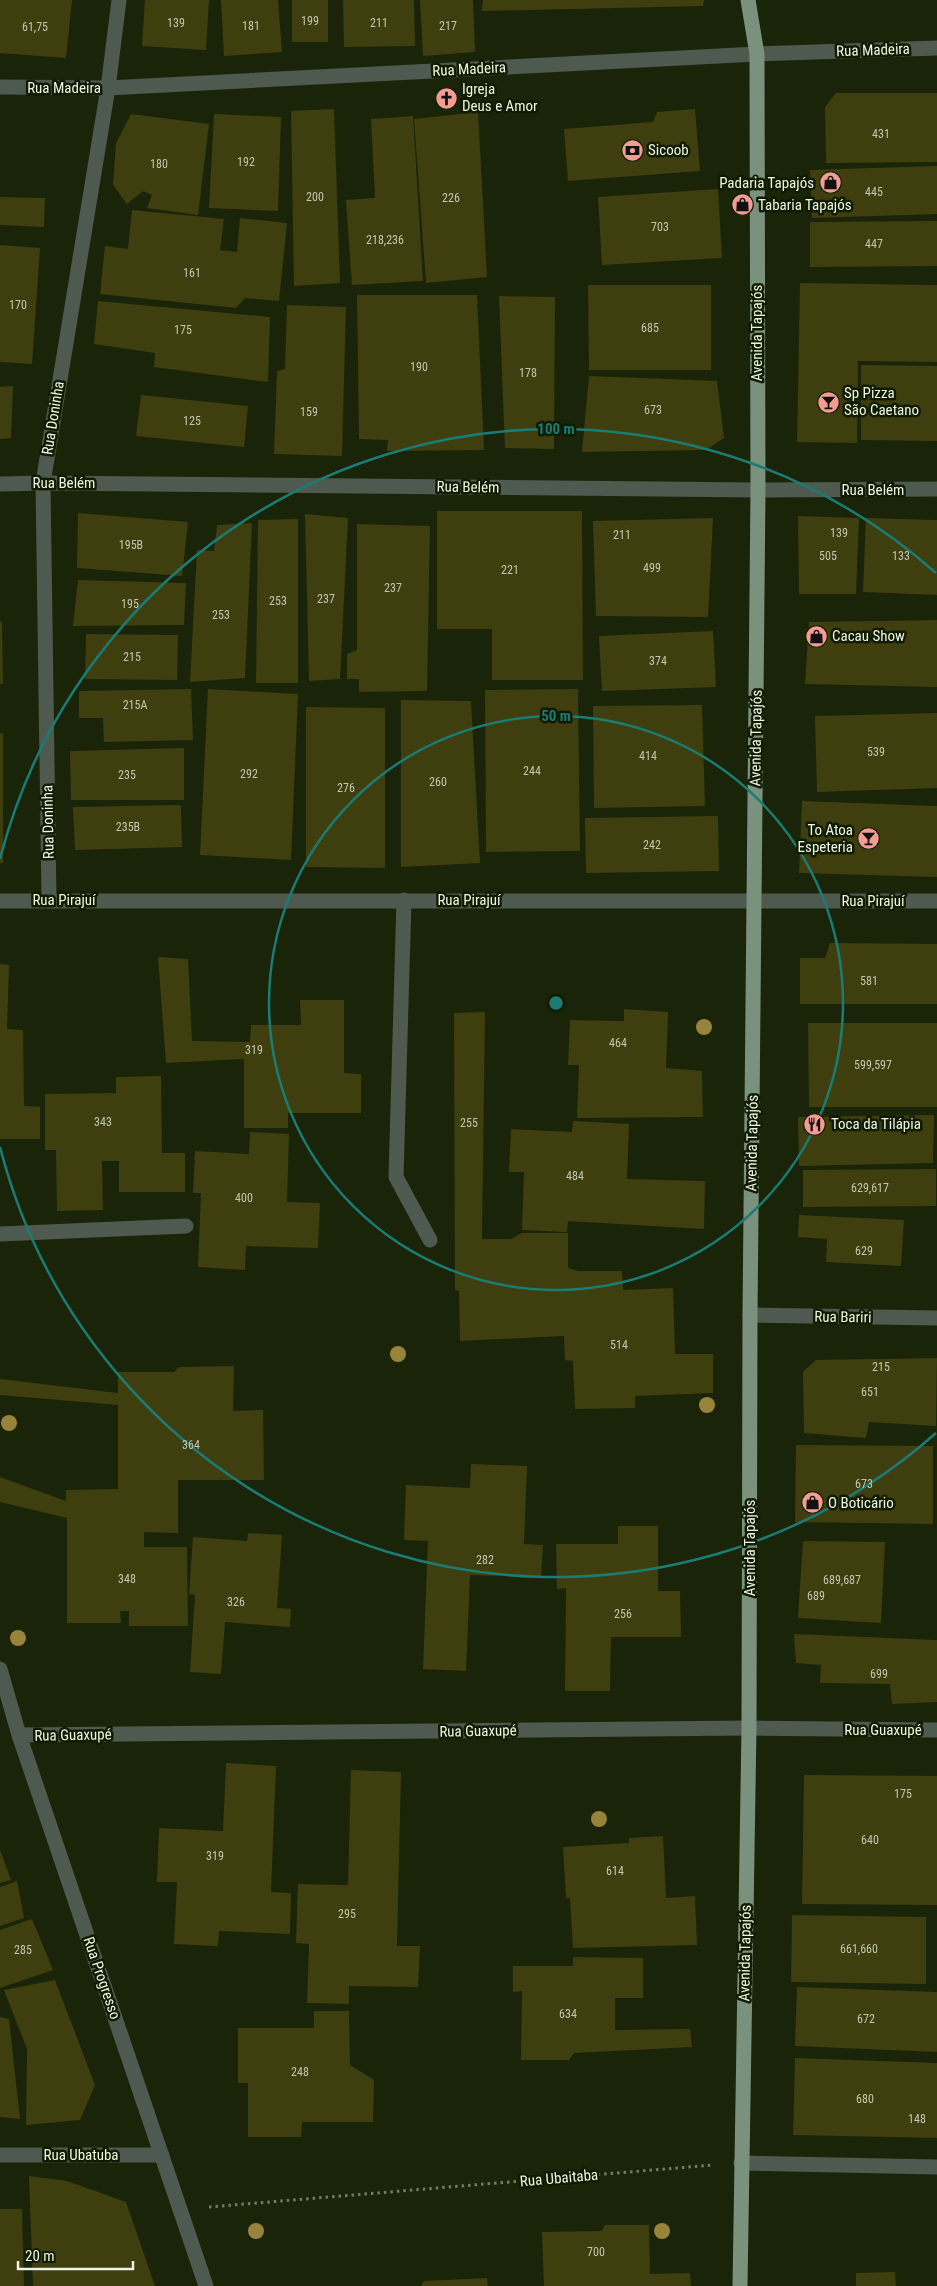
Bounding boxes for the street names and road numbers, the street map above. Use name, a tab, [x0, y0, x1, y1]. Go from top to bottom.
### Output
street label: Rua Madeira	[836, 40, 910, 60]
street label: Rua Madeira	[432, 58, 506, 80]
street label: Rua Madeira	[27, 79, 101, 97]
street label: Avenida Tapajós	[748, 285, 766, 381]
street label: Rua Doninha	[38, 380, 68, 456]
street label: Rua Belém	[33, 474, 95, 492]
street label: Rua Belém	[436, 477, 500, 497]
street label: Rua Belém	[842, 481, 904, 499]
street label: Avenida Tapajós	[746, 689, 766, 786]
street label: Rua Doninha	[38, 785, 58, 859]
street label: Rua Pirajuí	[32, 891, 97, 909]
street label: Rua Pirajuí	[437, 891, 502, 909]
street label: Rua Pirajuí	[841, 892, 906, 910]
street label: Avenida Tapajós	[742, 1094, 762, 1191]
street label: Rua Bariri	[814, 1308, 872, 1326]
street label: Avenida Tapajós	[741, 1500, 759, 1596]
street label: Rua Guaxupé	[439, 1721, 517, 1741]
street label: Rua Guaxupé	[844, 1721, 922, 1739]
street label: Rua Guaxupé	[34, 1725, 112, 1745]
street label: Avenida Tapajós	[735, 1904, 755, 2001]
street label: Rua Progresso	[79, 1934, 125, 2022]
street label: Rua Ubatuba	[43, 2146, 119, 2164]
street label: Rua Ubaitaba	[519, 2166, 599, 2190]

